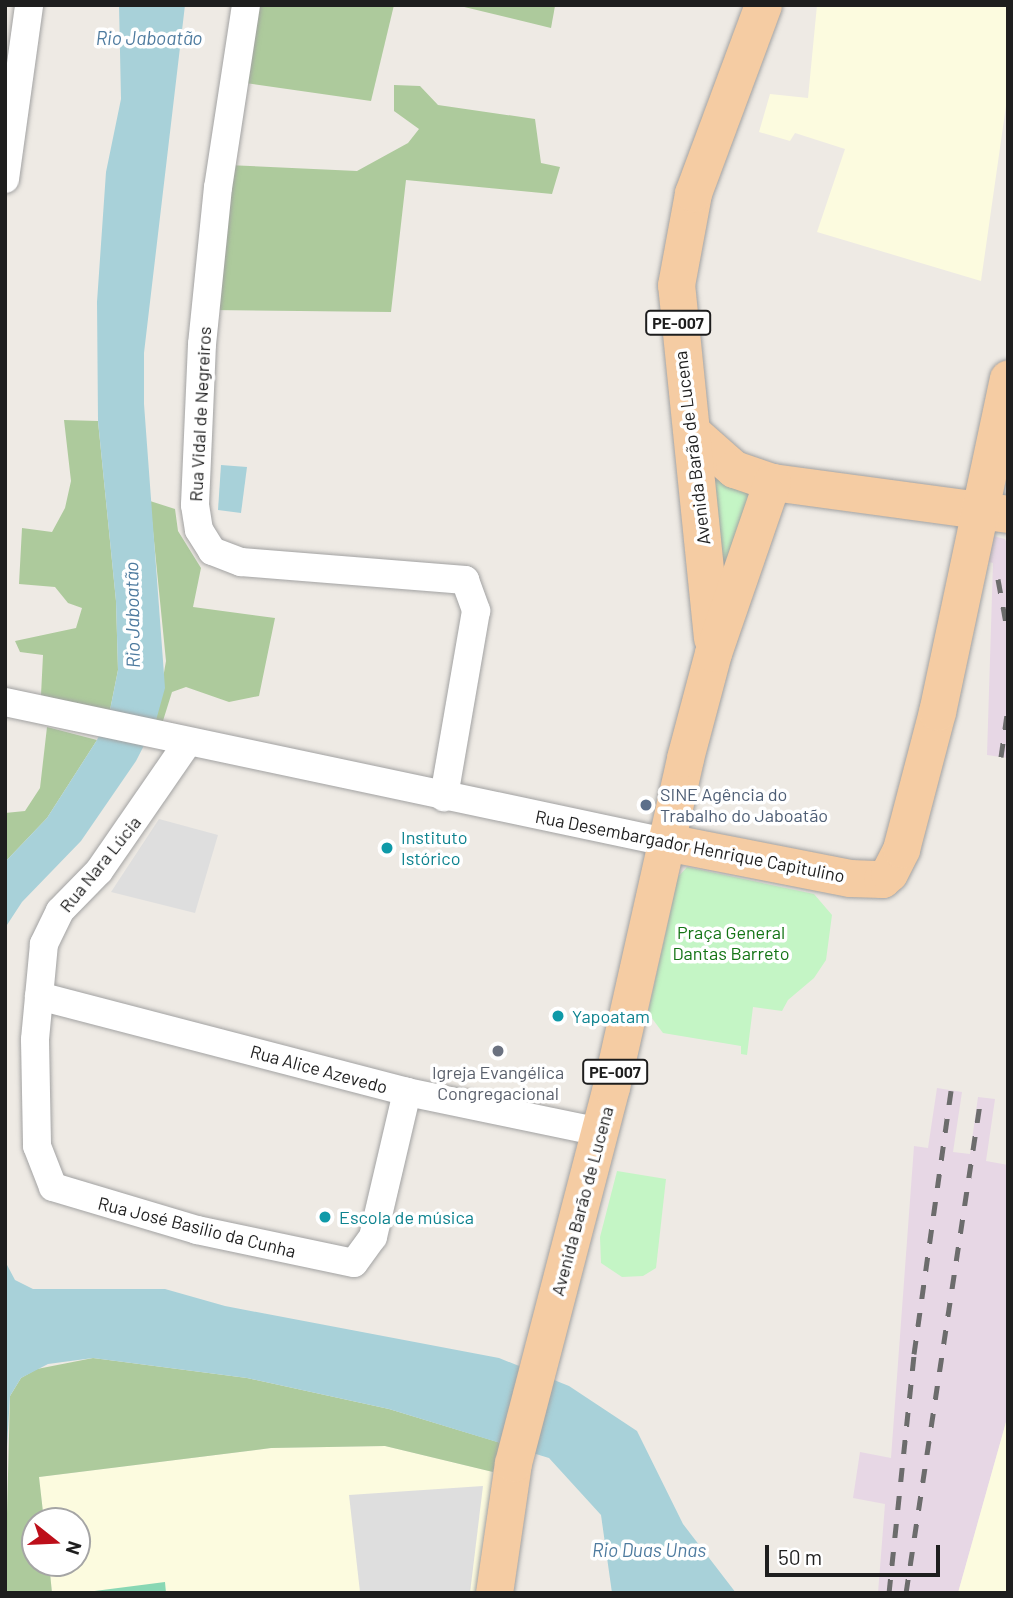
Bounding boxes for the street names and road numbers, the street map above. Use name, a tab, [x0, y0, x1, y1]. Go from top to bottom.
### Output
road number: PE-007	[645, 310, 711, 336]
street label: Rua Vidal de Negreiros	[185, 326, 215, 502]
street label: Avenida Barão de Lucena	[669, 350, 715, 546]
street label: Rua Desembargador Henrique Capitulino	[533, 805, 847, 887]
street label: Rua Nara Lúcia	[55, 812, 145, 916]
street label: Rua Alice Azevedo	[248, 1040, 390, 1098]
road number: PE-007	[582, 1060, 648, 1084]
street label: Avenida Barão de Lucena	[546, 1104, 618, 1298]
street label: Rua José Basilio da Cunha	[96, 1192, 298, 1262]

